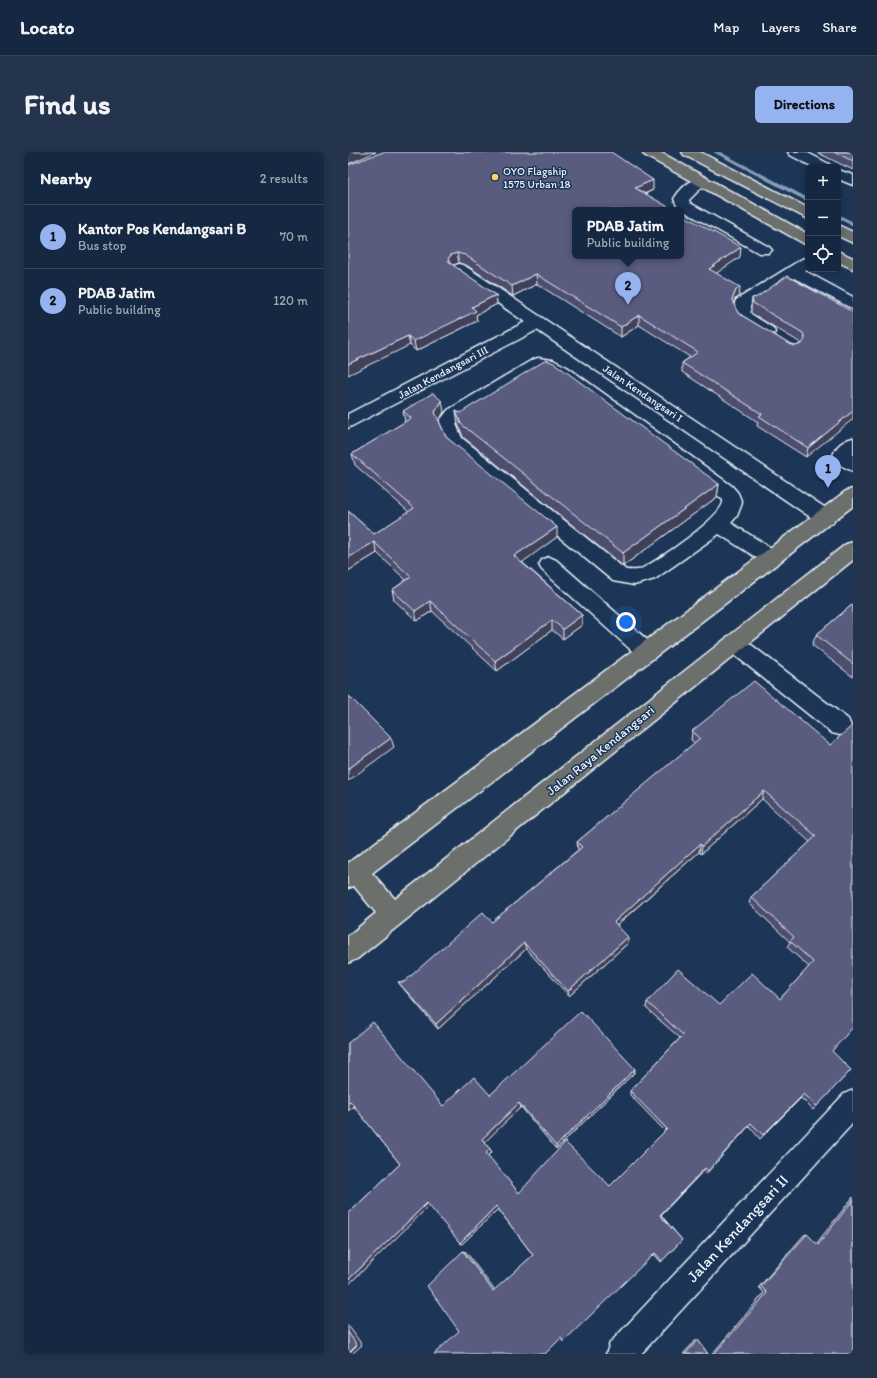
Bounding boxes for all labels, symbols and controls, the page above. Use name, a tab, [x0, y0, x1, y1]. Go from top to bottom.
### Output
text: Locato	[20, 16, 74, 39]
text: Map	[714, 19, 739, 36]
text: Layers	[761, 19, 800, 36]
text: Share	[822, 19, 857, 36]
button: Directions	[755, 86, 853, 123]
text: Find us	[24, 87, 111, 121]
map controls	[805, 164, 841, 272]
button: +	[805, 164, 841, 200]
place label: OYO Flagship 1575 Urban 18	[503, 165, 571, 191]
text: Nearby	[40, 168, 92, 188]
text: 2 results	[260, 171, 308, 186]
marker: OYO Flagship 1575 Urban 18	[490, 172, 500, 182]
button: −	[805, 200, 841, 236]
popup	[572, 207, 684, 259]
text: PDAB Jatim	[587, 217, 664, 235]
text: Kantor Pos Kendangsari B	[78, 220, 246, 238]
text: 1	[50, 229, 56, 244]
text: 70 m	[280, 229, 308, 244]
text: Public building	[587, 235, 669, 250]
button: locate	[805, 236, 841, 272]
text: Bus stop	[78, 238, 126, 253]
pin: 2	[615, 272, 641, 305]
text: PDAB Jatim	[78, 284, 155, 302]
text: 2	[50, 293, 56, 308]
text: 120 m	[273, 293, 308, 308]
text: Public building	[78, 302, 161, 317]
street label: Jalan Kendangsari III	[396, 343, 491, 402]
street label: Jalan Kendangsari I	[600, 362, 685, 425]
pin: 1	[815, 455, 841, 488]
your location	[616, 612, 636, 632]
street label: Jalan Raya Kendangsari	[544, 702, 657, 798]
street label: Jalan Kendangsari II	[683, 1171, 792, 1286]

